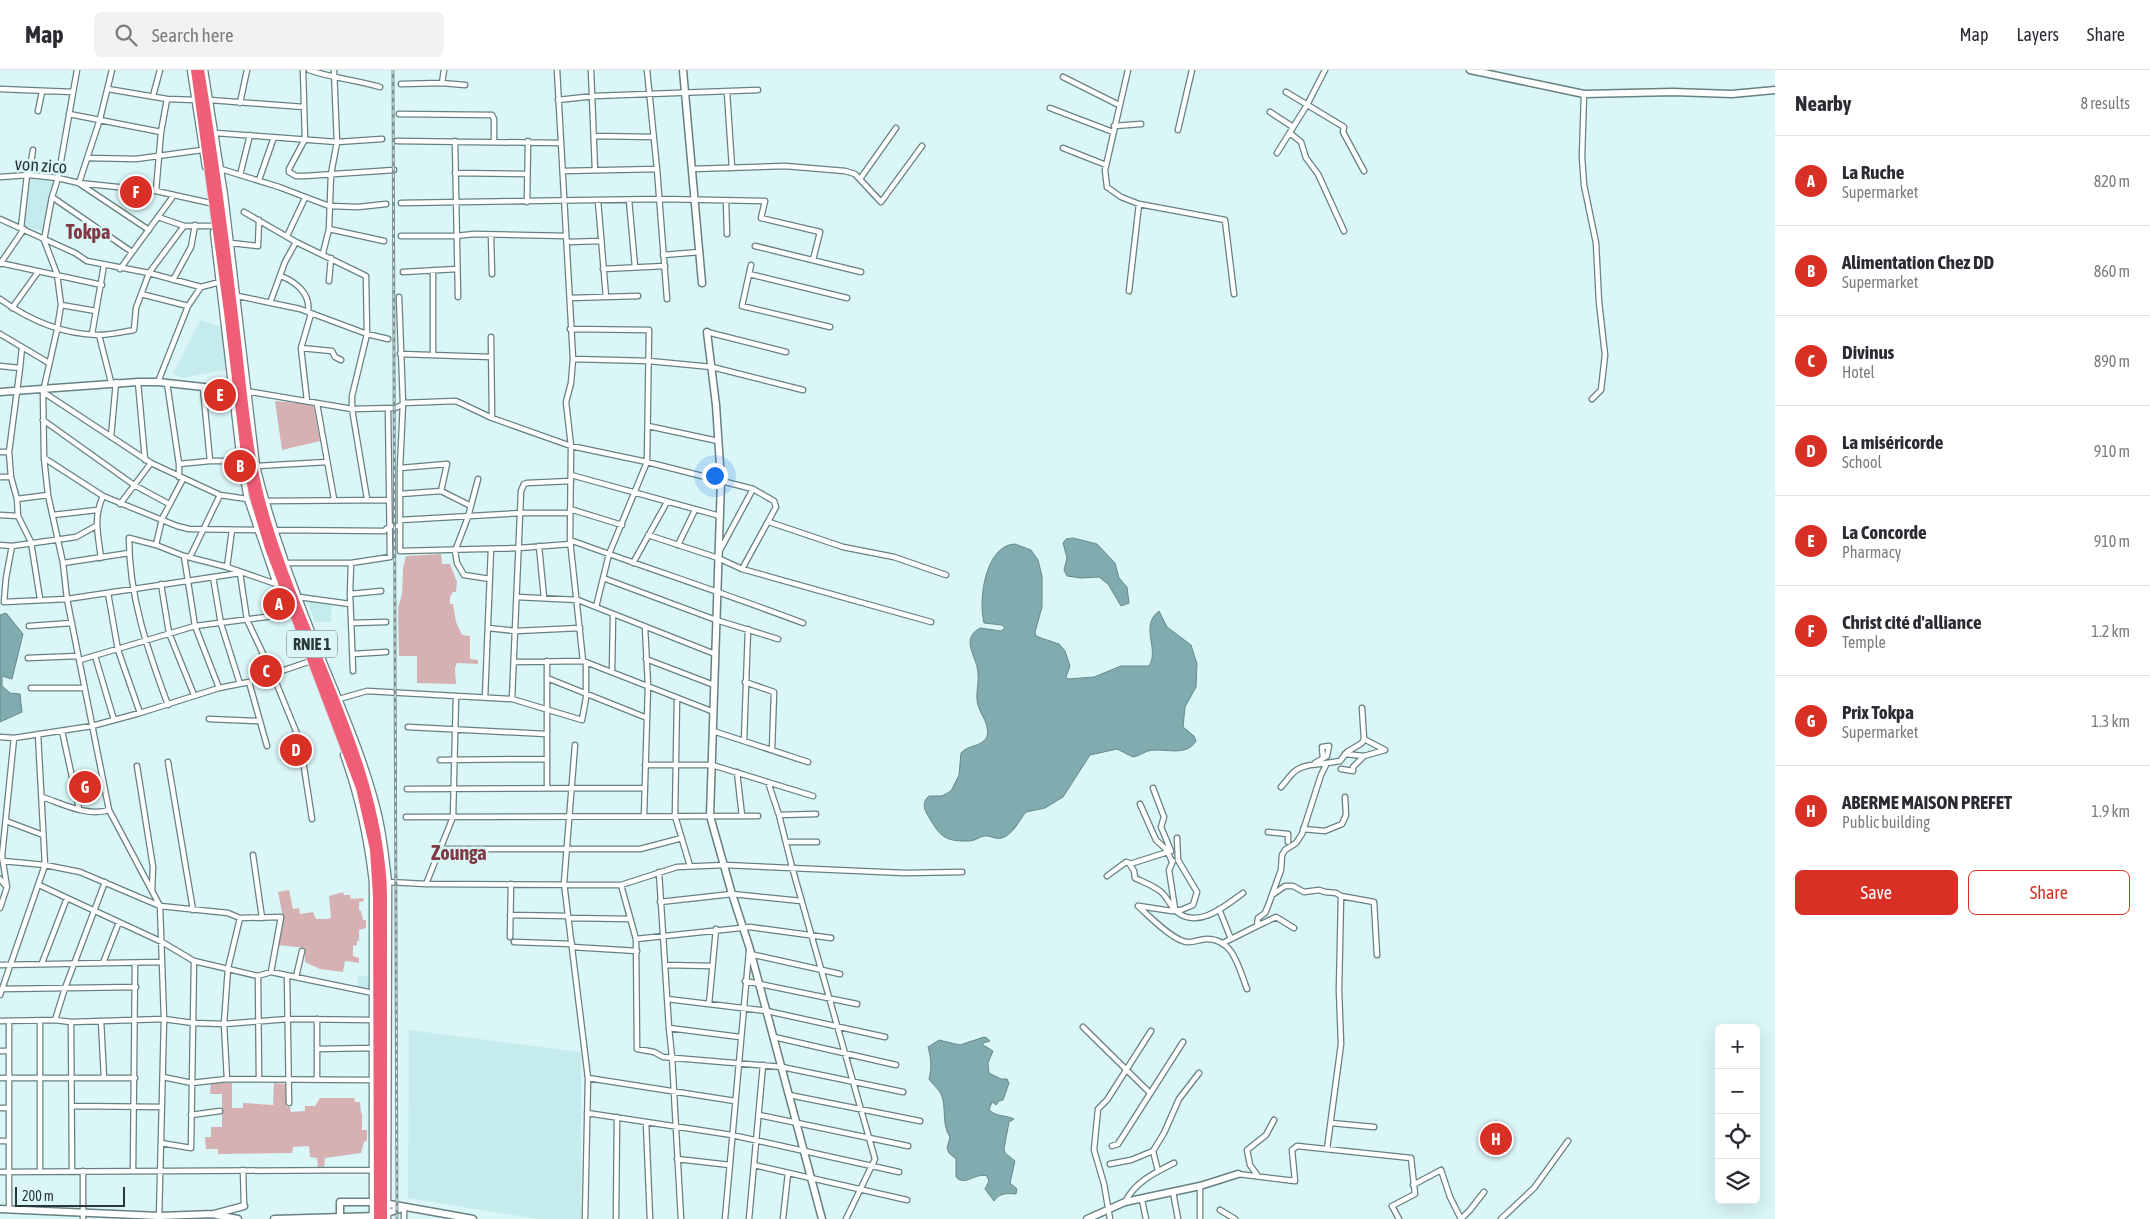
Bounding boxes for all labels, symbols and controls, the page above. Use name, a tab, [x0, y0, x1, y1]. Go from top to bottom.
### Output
search box	[94, 12, 444, 57]
text: Map	[25, 21, 64, 48]
icon: search	[112, 21, 140, 49]
text: Search here	[152, 24, 234, 46]
text: Map	[1959, 24, 1988, 45]
text: Layers	[2016, 24, 2059, 45]
text: Share	[2087, 24, 2125, 45]
text: Nearby	[1795, 91, 1851, 115]
text: 8 results	[2080, 94, 2130, 112]
street label: von zico	[14, 153, 68, 177]
text: La Ruche	[1842, 161, 1904, 183]
text: A	[1807, 172, 1815, 190]
text: 820 m	[2094, 172, 2130, 190]
pin: F	[120, 173, 152, 211]
text: Supermarket	[1842, 183, 1918, 201]
district label: Tokpa	[66, 220, 110, 243]
text: Alimentation Chez DD	[1842, 251, 1994, 273]
text: B	[1807, 262, 1815, 280]
text: 860 m	[2094, 262, 2130, 280]
text: Supermarket	[1842, 273, 1918, 291]
text: Divinus	[1842, 341, 1894, 363]
text: C	[1807, 352, 1815, 370]
text: 890 m	[2094, 352, 2130, 370]
text: Hotel	[1842, 363, 1875, 381]
pin: E	[204, 376, 236, 414]
text: La miséricorde	[1842, 431, 1943, 453]
text: D	[1807, 442, 1815, 460]
text: 910 m	[2094, 442, 2130, 460]
pin: B	[224, 447, 256, 485]
text: School	[1842, 453, 1882, 471]
your location	[702, 463, 728, 489]
text: La Concorde	[1842, 521, 1927, 543]
text: E	[1808, 532, 1814, 550]
text: 910 m	[2094, 532, 2130, 550]
text: Pharmacy	[1842, 543, 1901, 561]
pin: A	[263, 585, 295, 623]
text: Christ cité d'alliance	[1842, 611, 1982, 633]
text: F	[1808, 622, 1814, 640]
text: 1.2 km	[2091, 622, 2130, 640]
road number: RNIE 1	[287, 630, 337, 658]
text: Temple	[1842, 633, 1886, 651]
pin: C	[250, 652, 282, 690]
text: Prix Tokpa	[1842, 701, 1914, 723]
text: G	[1807, 712, 1815, 730]
text: 1.3 km	[2091, 712, 2130, 730]
text: Supermarket	[1842, 723, 1918, 741]
pin: D	[280, 731, 312, 769]
pin: G	[69, 768, 101, 806]
text: ABERME MAISON PREFET	[1842, 791, 2012, 813]
text: H	[1806, 802, 1816, 820]
text: 1.9 km	[2091, 802, 2130, 820]
text: Public building	[1842, 813, 1930, 831]
district label: Zounga	[431, 841, 487, 864]
button: Save	[1795, 870, 1958, 915]
button: Share	[1968, 870, 2130, 915]
map controls	[1715, 1024, 1760, 1204]
button: +	[1715, 1024, 1760, 1069]
button: −	[1715, 1069, 1760, 1114]
button: locate	[1715, 1114, 1760, 1159]
pin: H	[1480, 1120, 1512, 1158]
button: layers	[1715, 1159, 1760, 1204]
scale bar	[15, 1184, 125, 1207]
text: 200 m	[22, 1188, 54, 1204]

